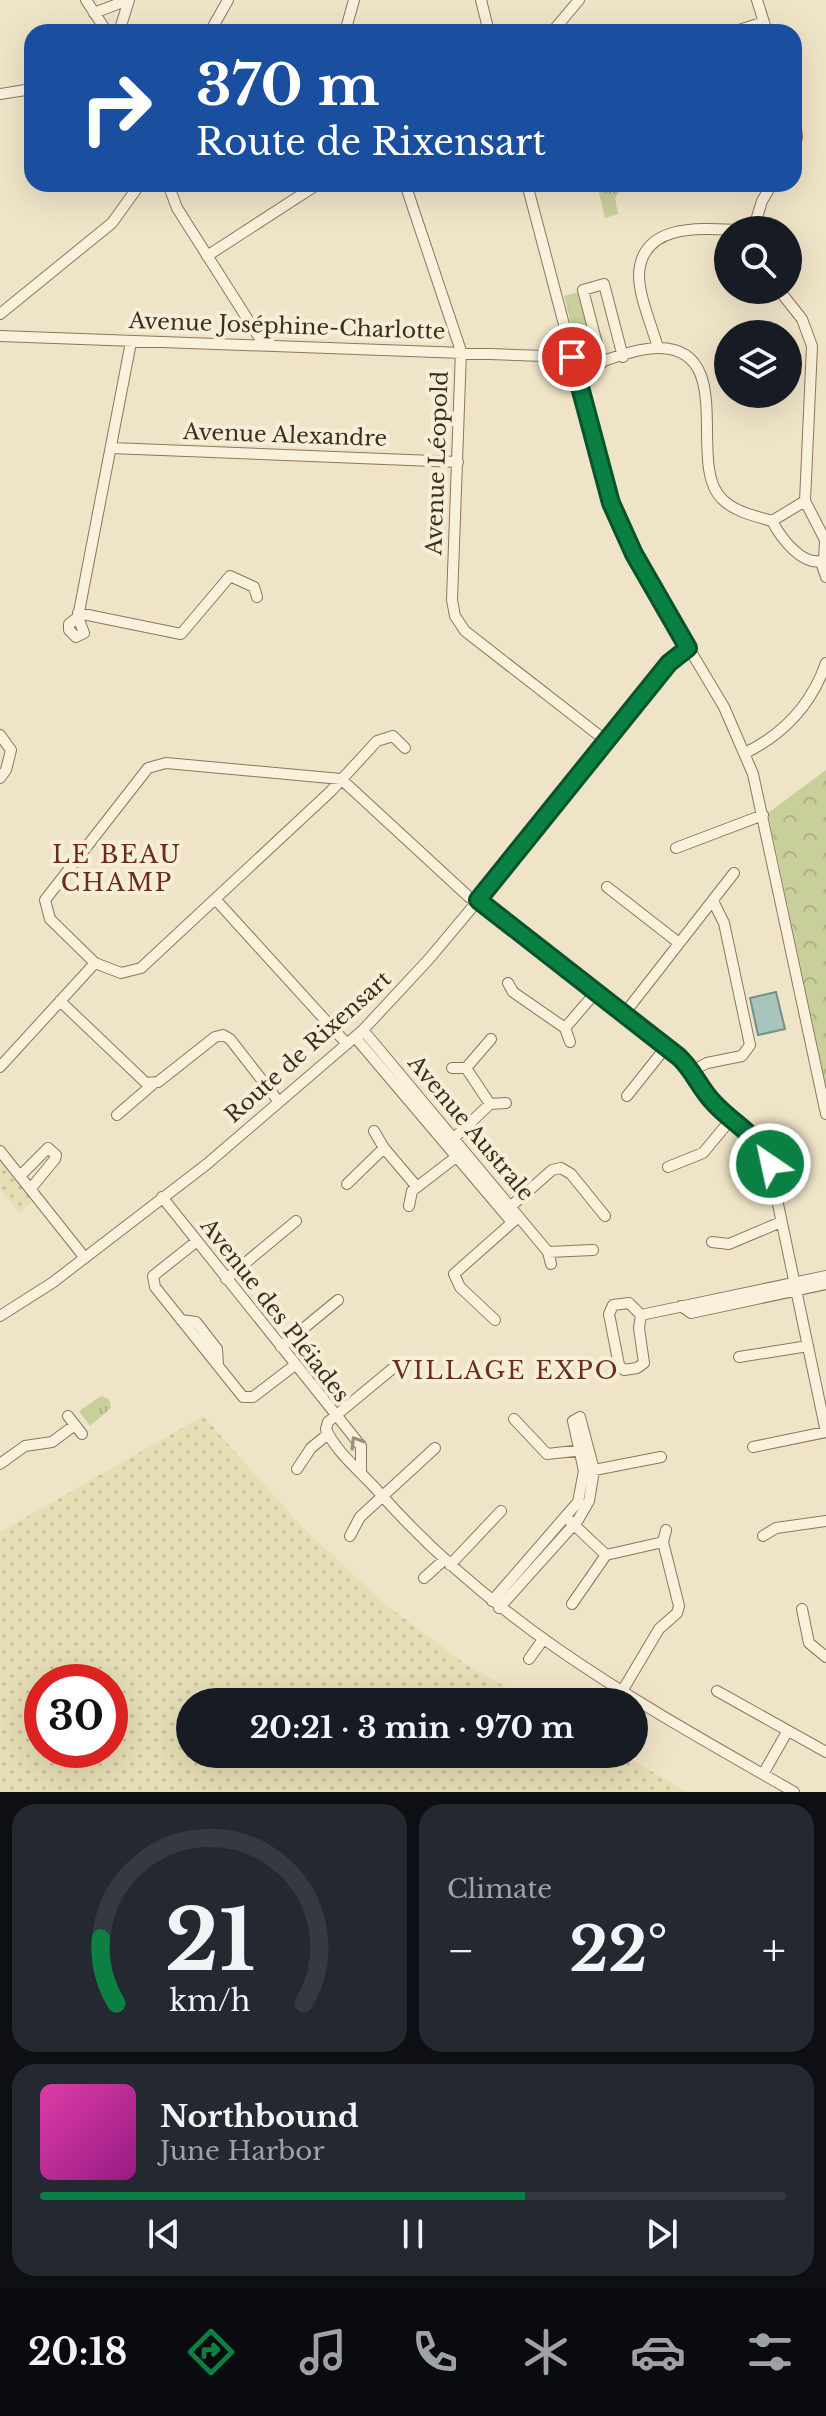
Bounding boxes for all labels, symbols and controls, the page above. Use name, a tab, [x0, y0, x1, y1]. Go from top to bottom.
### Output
text: 370 m	[196, 51, 380, 120]
icon: right	[64, 56, 168, 160]
text: Route de Rixensart	[196, 120, 546, 165]
map controls	[714, 216, 802, 408]
button: search	[714, 216, 802, 304]
street label: Avenue Joséphine-Charlotte	[127, 307, 446, 345]
button: layers	[714, 320, 802, 408]
pin	[538, 323, 606, 391]
icon: arrive	[550, 335, 594, 379]
street label: Avenue Léopold	[420, 370, 454, 557]
street label: Avenue Alexandre	[181, 418, 388, 452]
district label: LE BEAU CHAMP	[52, 840, 182, 897]
street label: Route de Rixensart	[220, 965, 397, 1129]
street label: Avenue Australe	[402, 1049, 540, 1206]
position arrow	[728, 1122, 812, 1206]
street label: Avenue des Pléiades	[194, 1212, 355, 1407]
district label: VILLAGE EXPO	[391, 1356, 620, 1385]
one-way arrow	[350, 1436, 365, 1451]
speed limit sign: 30	[24, 1664, 128, 1768]
text: 20:21 · 3 min · 970 m	[250, 1709, 574, 1746]
text: Climate	[447, 1873, 552, 1905]
text: 21	[164, 1889, 255, 1992]
text: 22°	[569, 1913, 667, 1987]
text: −	[447, 1923, 475, 1978]
text: +	[762, 1923, 786, 1978]
text: km/h	[169, 1983, 250, 2019]
text: Northbound	[160, 2098, 359, 2135]
text: June Harbor	[160, 2135, 325, 2167]
icon: previous	[142, 2212, 186, 2256]
icon: pause	[391, 2212, 435, 2256]
icon: next	[640, 2212, 684, 2256]
icon: directions	[183, 2324, 239, 2380]
icon: music	[295, 2324, 351, 2380]
icon: phone	[407, 2324, 463, 2380]
icon: climate	[518, 2324, 574, 2380]
icon: car	[630, 2324, 686, 2380]
icon: filters	[742, 2324, 798, 2380]
text: 20:18	[28, 2330, 127, 2375]

